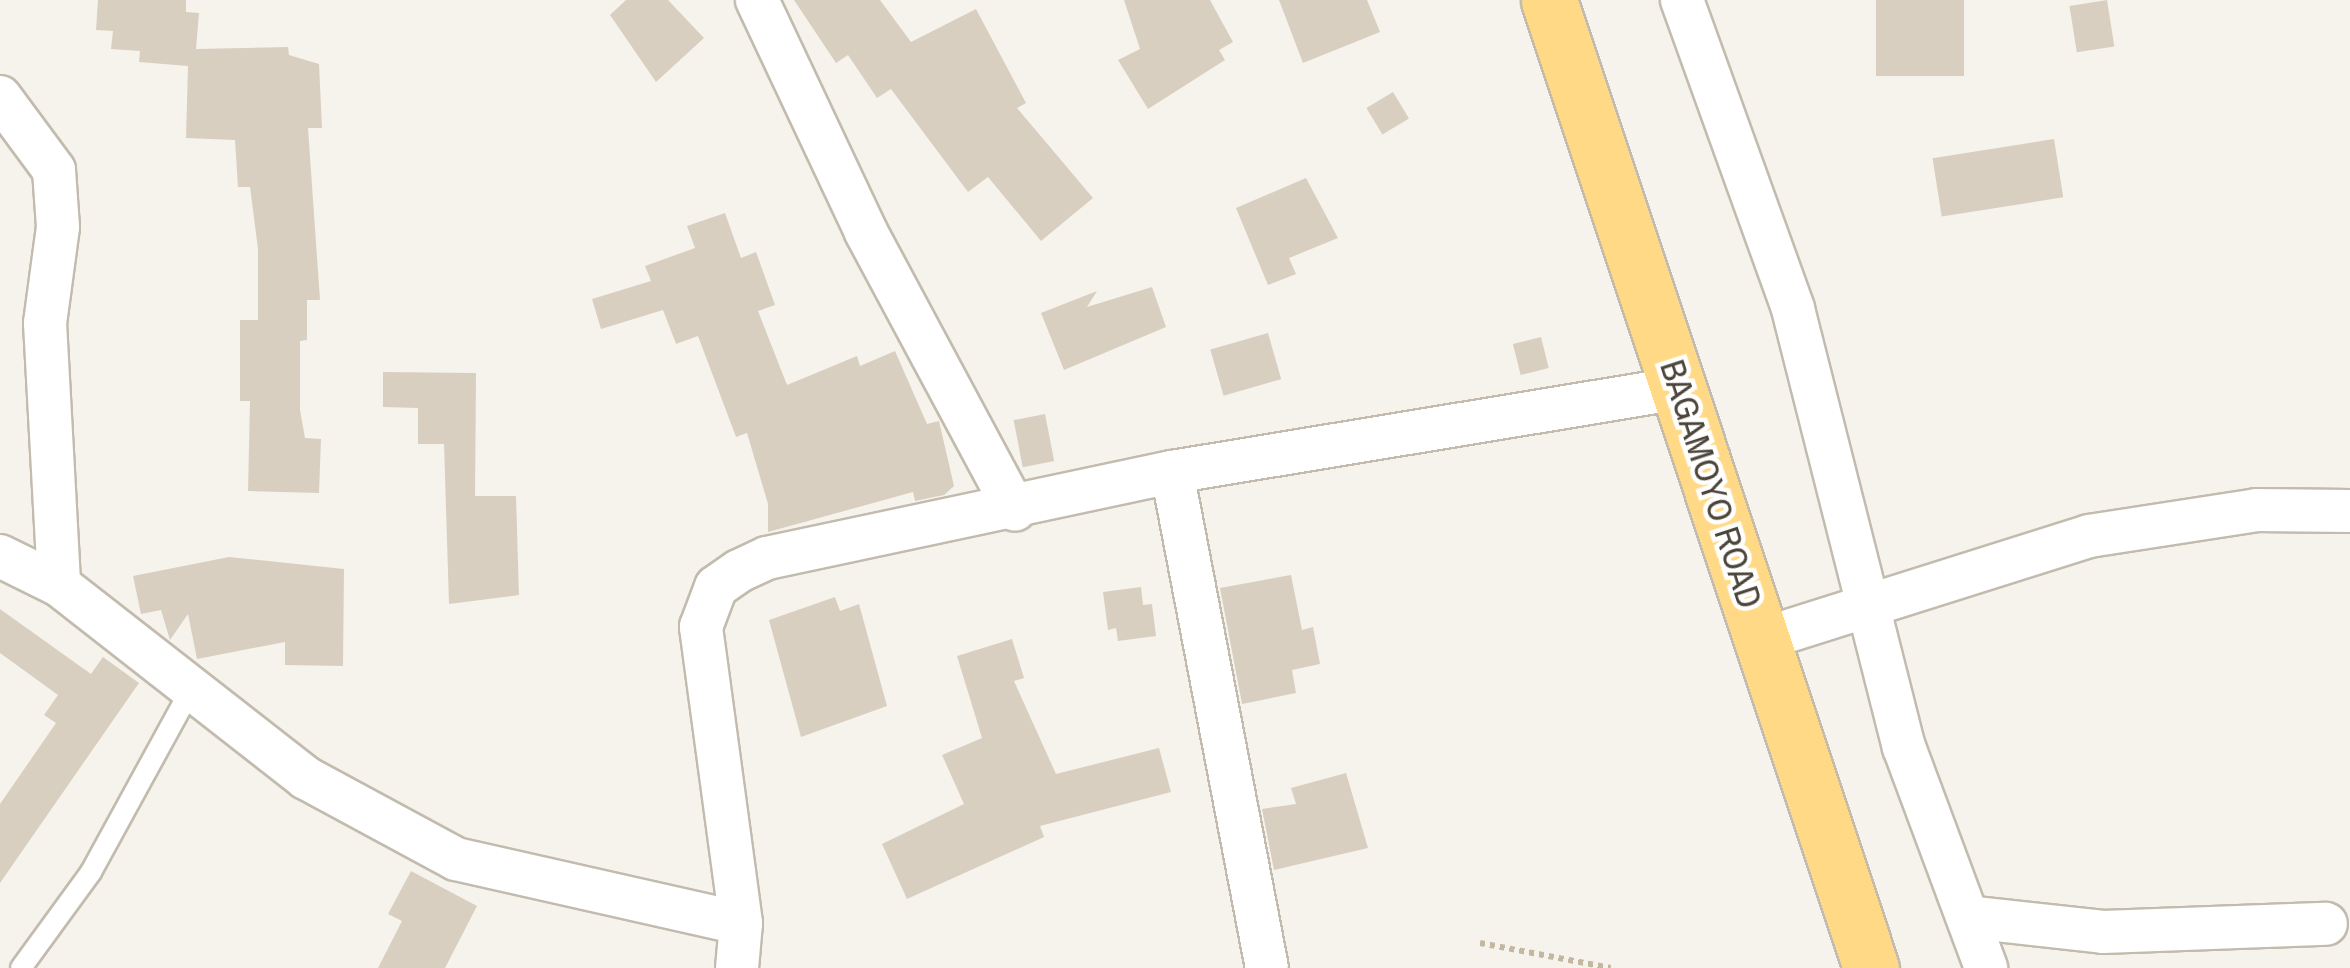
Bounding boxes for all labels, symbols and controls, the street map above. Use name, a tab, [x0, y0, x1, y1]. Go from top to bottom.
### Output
street label: BAGAMOYO ROAD	[1651, 355, 1771, 613]

